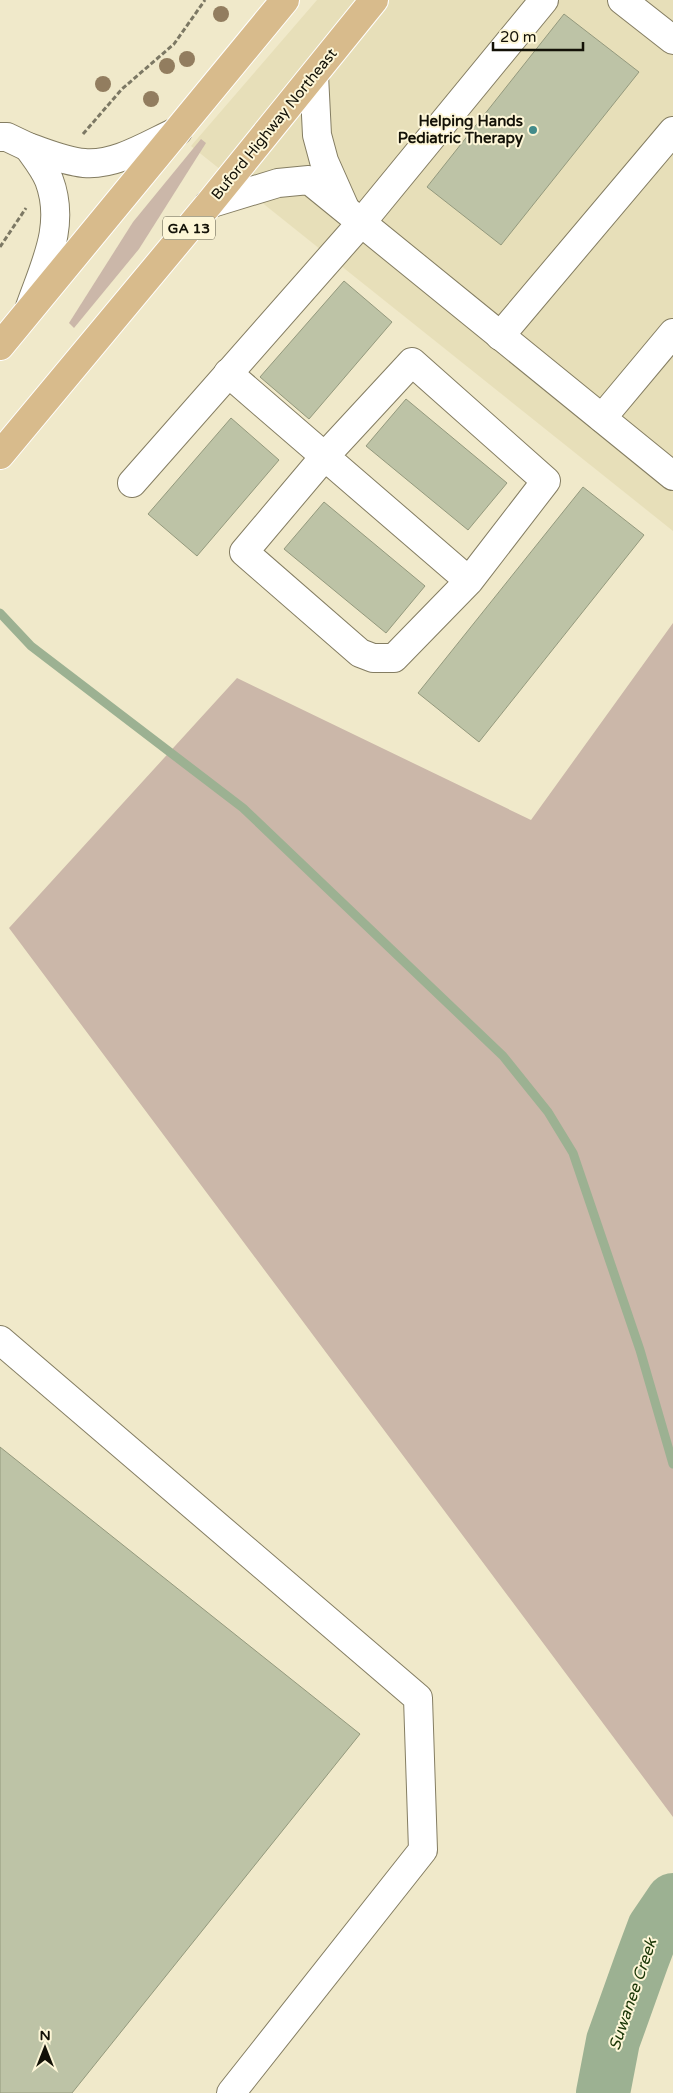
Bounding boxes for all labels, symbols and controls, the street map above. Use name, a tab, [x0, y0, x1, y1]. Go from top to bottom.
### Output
scale bar	[493, 20, 583, 52]
text: 20 m	[500, 28, 537, 46]
street label: Buford Highway Northeast	[207, 44, 341, 203]
place label: Helping Hands Pediatric Therapy	[398, 112, 523, 148]
marker: Helping Hands Pediatric Therapy	[527, 124, 539, 136]
road number: GA 13	[163, 217, 215, 240]
water label: Suwanee Creek	[604, 1935, 662, 2053]
north arrow	[20, 2023, 70, 2073]
text: N	[39, 2027, 51, 2044]

